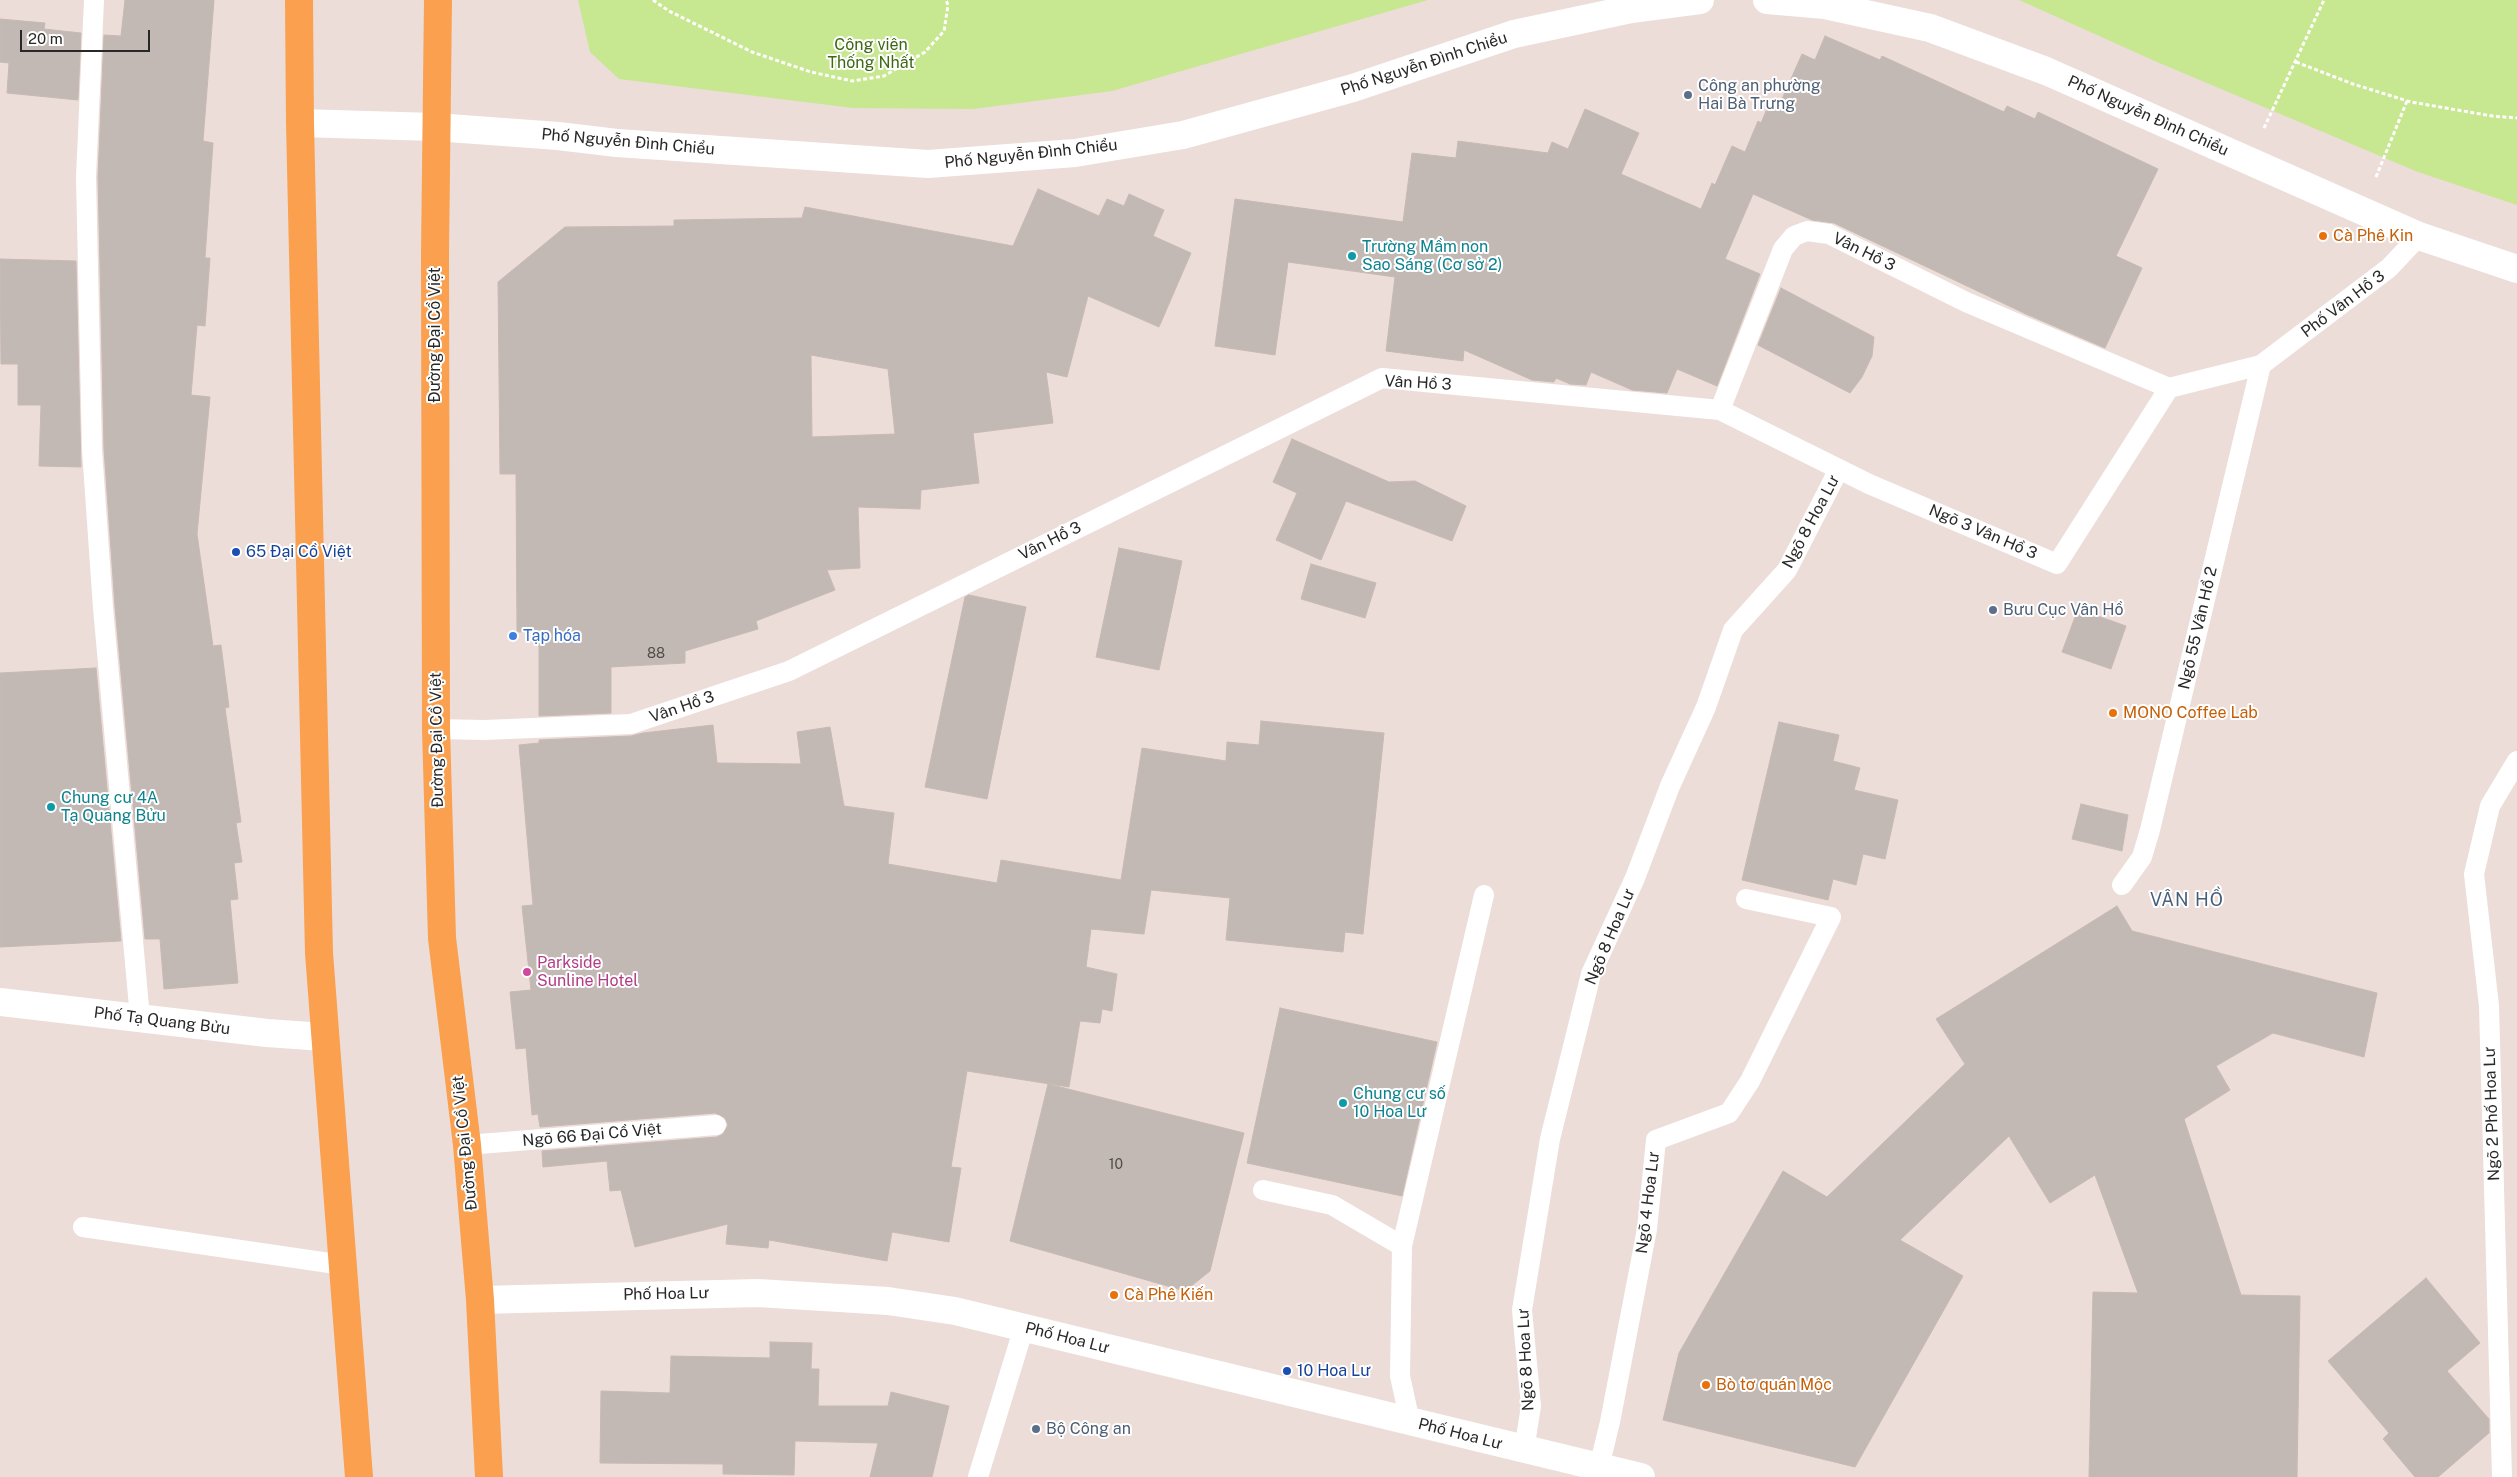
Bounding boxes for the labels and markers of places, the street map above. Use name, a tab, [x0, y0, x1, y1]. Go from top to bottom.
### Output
place label: Công an phường Hai Bà Trưng	[1698, 76, 1821, 114]
marker: Công an phường Hai Bà Trưng	[1682, 89, 1694, 101]
place label: Cà Phê Kin	[2333, 226, 2413, 246]
marker: Cà Phê Kin	[2317, 230, 2329, 242]
place label: Trường Mầm non Sao Sáng (Cơ sở 2)	[1362, 237, 1502, 275]
marker: Trường Mầm non Sao Sáng (Cơ sở 2)	[1346, 250, 1358, 262]
place label: 65 Đại Cồ Việt	[246, 542, 352, 562]
marker: 65 Đại Cồ Việt	[230, 546, 242, 558]
place label: Bưu Cục Vân Hồ	[2003, 600, 2123, 620]
marker: Bưu Cục Vân Hồ	[1987, 604, 1999, 616]
place label: Tạp hóa	[523, 626, 581, 646]
marker: Tạp hóa	[507, 630, 519, 642]
place label: MONO Coffee Lab	[2123, 703, 2258, 723]
marker: MONO Coffee Lab	[2107, 707, 2119, 719]
place label: Chung cư 4A Tạ Quang Bửu	[61, 788, 166, 826]
marker: Chung cư 4A Tạ Quang Bửu	[45, 801, 57, 813]
place label: Parkside Sunline Hotel	[537, 953, 638, 991]
marker: Parkside Sunline Hotel	[521, 966, 533, 978]
place label: Chung cư số 10 Hoa Lư	[1353, 1084, 1446, 1122]
marker: Chung cư số 10 Hoa Lư	[1337, 1097, 1349, 1109]
place label: Cà Phê Kiến	[1124, 1285, 1213, 1305]
marker: Cà Phê Kiến	[1108, 1289, 1120, 1301]
place label: 10 Hoa Lư	[1297, 1361, 1371, 1381]
marker: 10 Hoa Lư	[1281, 1365, 1293, 1377]
place label: Bò tơ quán Mộc	[1716, 1375, 1832, 1395]
marker: Bò tơ quán Mộc	[1700, 1379, 1712, 1391]
place label: Bộ Công an	[1046, 1419, 1131, 1439]
marker: Bộ Công an	[1030, 1423, 1042, 1435]

